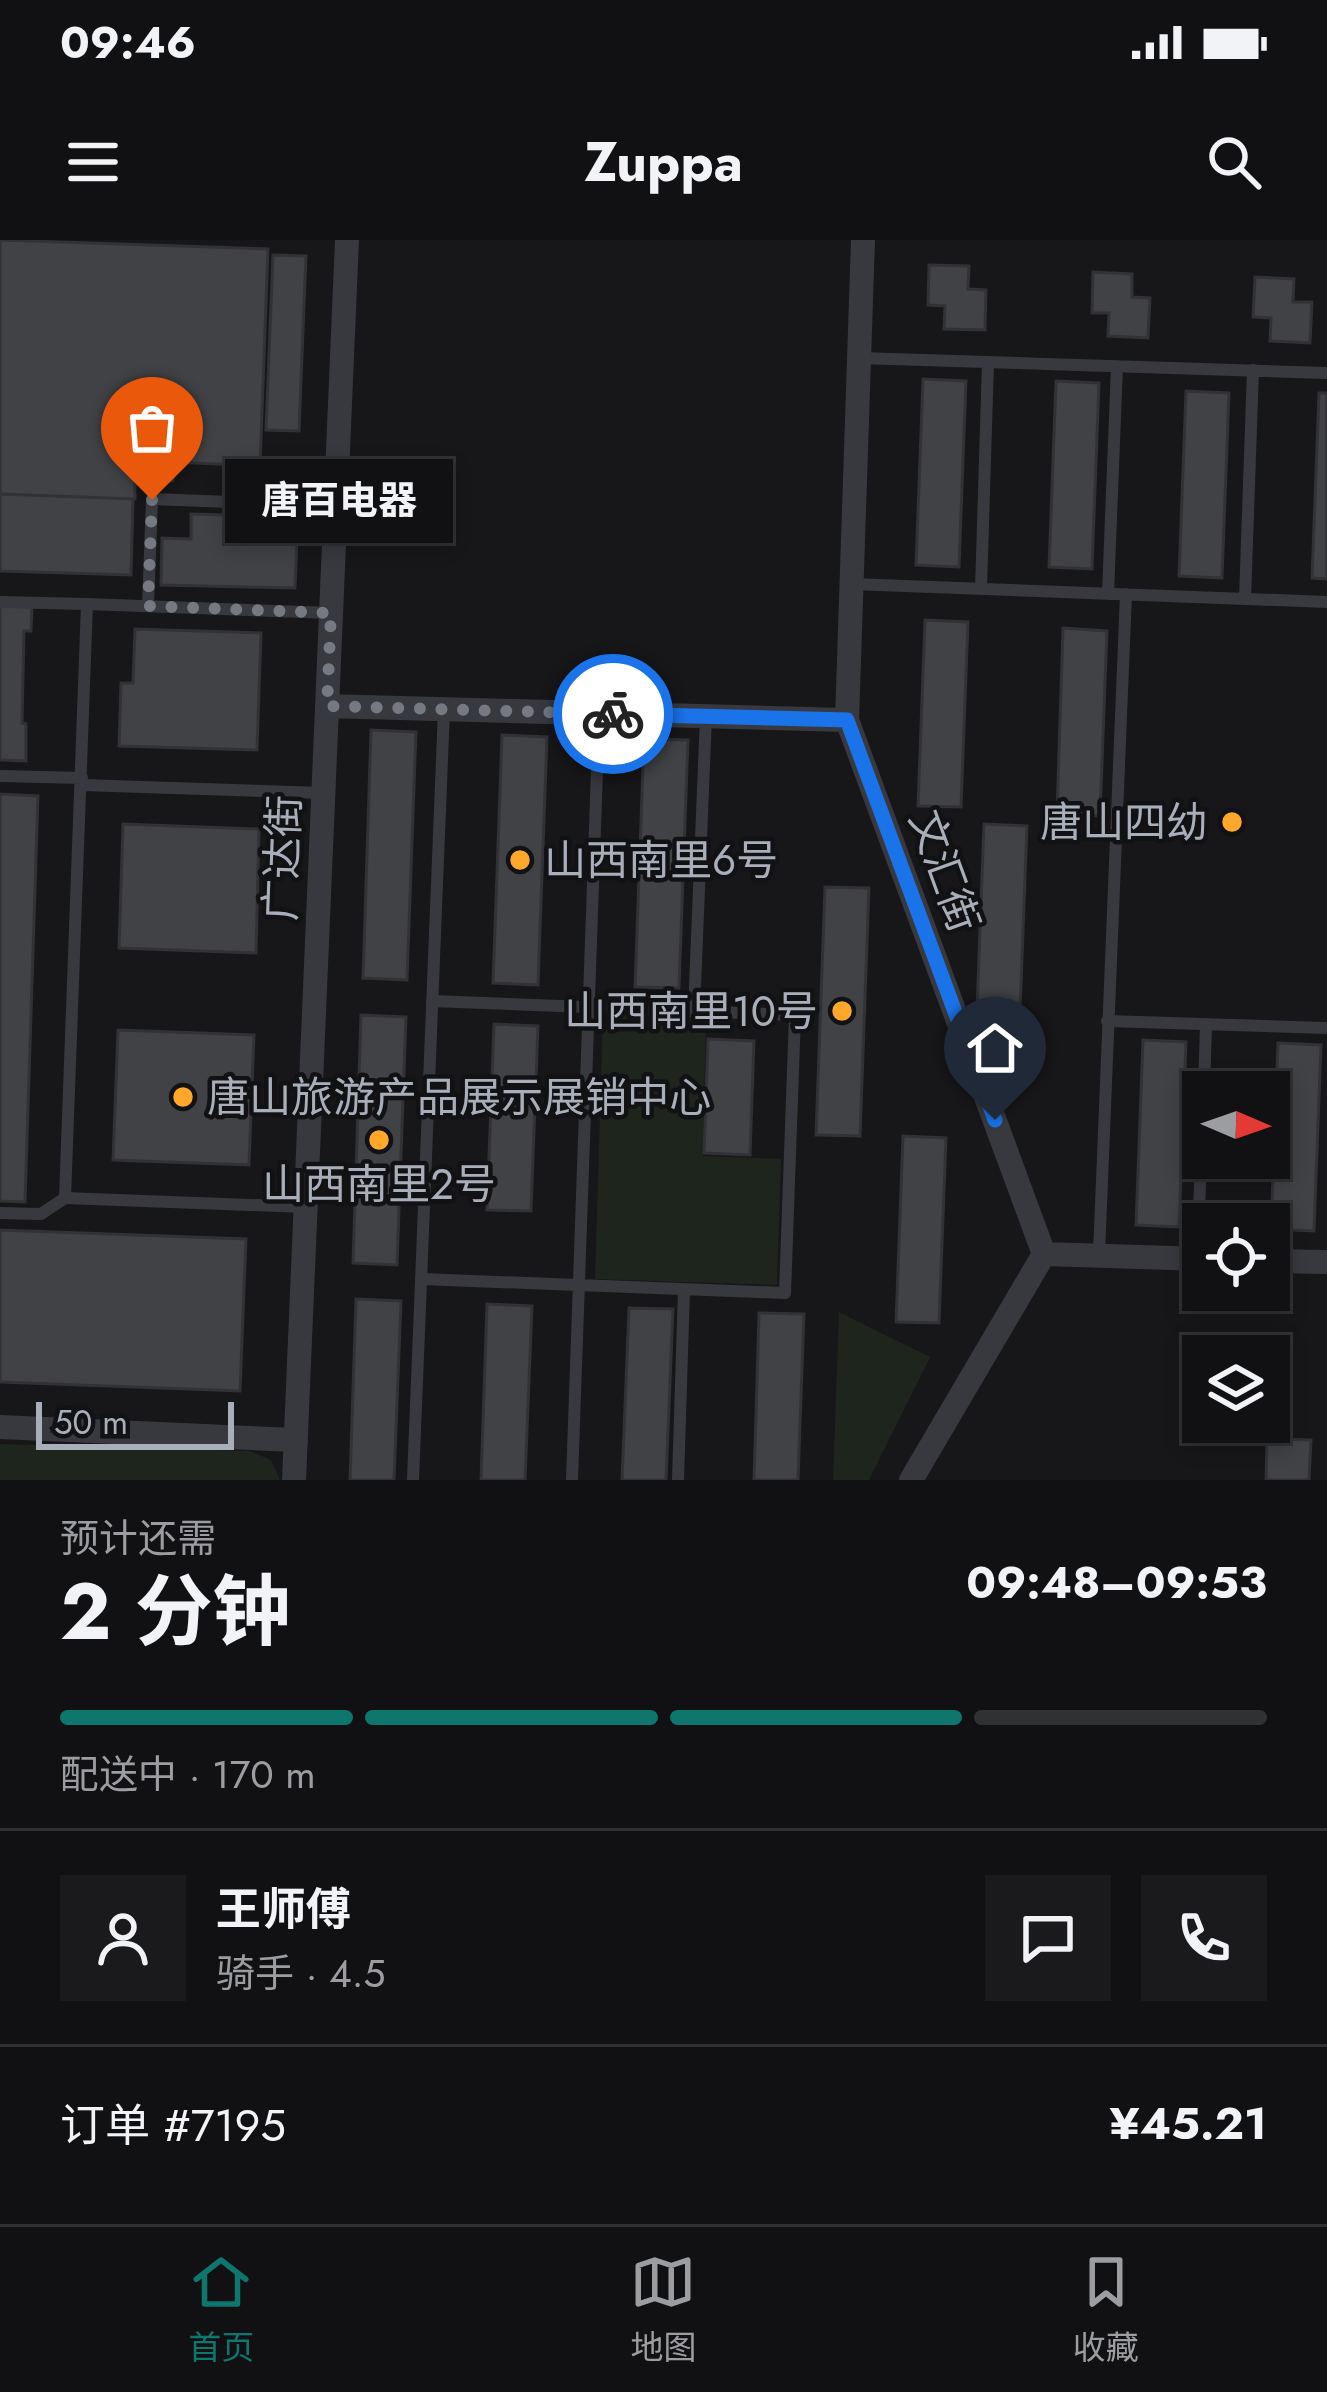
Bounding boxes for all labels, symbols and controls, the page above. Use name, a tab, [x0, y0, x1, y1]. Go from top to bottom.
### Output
text: 09:46	[60, 10, 196, 75]
text: Zuppa	[584, 123, 743, 201]
icon: menu	[60, 129, 126, 195]
icon: search	[1201, 129, 1267, 195]
pin	[101, 377, 203, 500]
icon: bag	[119, 395, 185, 461]
callout: 唐百电器	[224, 458, 452, 542]
text: 唐百电器	[261, 472, 417, 529]
courier	[553, 654, 673, 774]
icon: bike	[580, 681, 646, 747]
place label: 唐山四幼	[1040, 792, 1208, 853]
street label: 广达街	[250, 794, 315, 922]
street label: 文汇街	[894, 802, 995, 941]
marker: 唐山四幼	[1219, 809, 1245, 835]
place label: 山西南里6号	[544, 830, 778, 891]
marker: 山西南里6号	[507, 847, 533, 873]
place label: 山西南里10号	[564, 981, 818, 1042]
pin	[944, 997, 1046, 1120]
marker: 山西南里10号	[829, 998, 855, 1024]
icon: home	[962, 1015, 1028, 1081]
place label: 唐山旅游产品展示展销中心	[207, 1067, 711, 1128]
north arrow	[1182, 1071, 1290, 1179]
map controls	[1182, 1071, 1290, 1443]
marker: 唐山旅游产品展示展销中心	[170, 1084, 196, 1110]
marker: 山西南里2号	[366, 1127, 392, 1153]
place label: 山西南里2号	[262, 1154, 496, 1215]
button: locate	[1182, 1203, 1290, 1311]
button: layers	[1182, 1335, 1290, 1443]
scale bar	[36, 1396, 234, 1449]
text: 50 m	[54, 1399, 128, 1446]
text: 预计还需	[60, 1510, 216, 1567]
text: 09:48–09:53	[966, 1550, 1267, 1615]
text: 2 分钟	[60, 1556, 291, 1668]
text: 配送中 · 170 m	[60, 1746, 316, 1803]
button: person	[60, 1875, 186, 2001]
button: chat	[985, 1875, 1111, 2001]
button: phone	[1141, 1875, 1267, 2001]
text: 王师傅	[216, 1877, 351, 1942]
text: 骑手 · 4.5	[216, 1945, 386, 2002]
text: ¥45.21	[1110, 2091, 1267, 2156]
text: 订单 #7195	[60, 2093, 286, 2158]
tab: 首页	[188, 2249, 254, 2371]
tab: 地图	[630, 2249, 696, 2371]
tab: 收藏	[1073, 2249, 1139, 2371]

